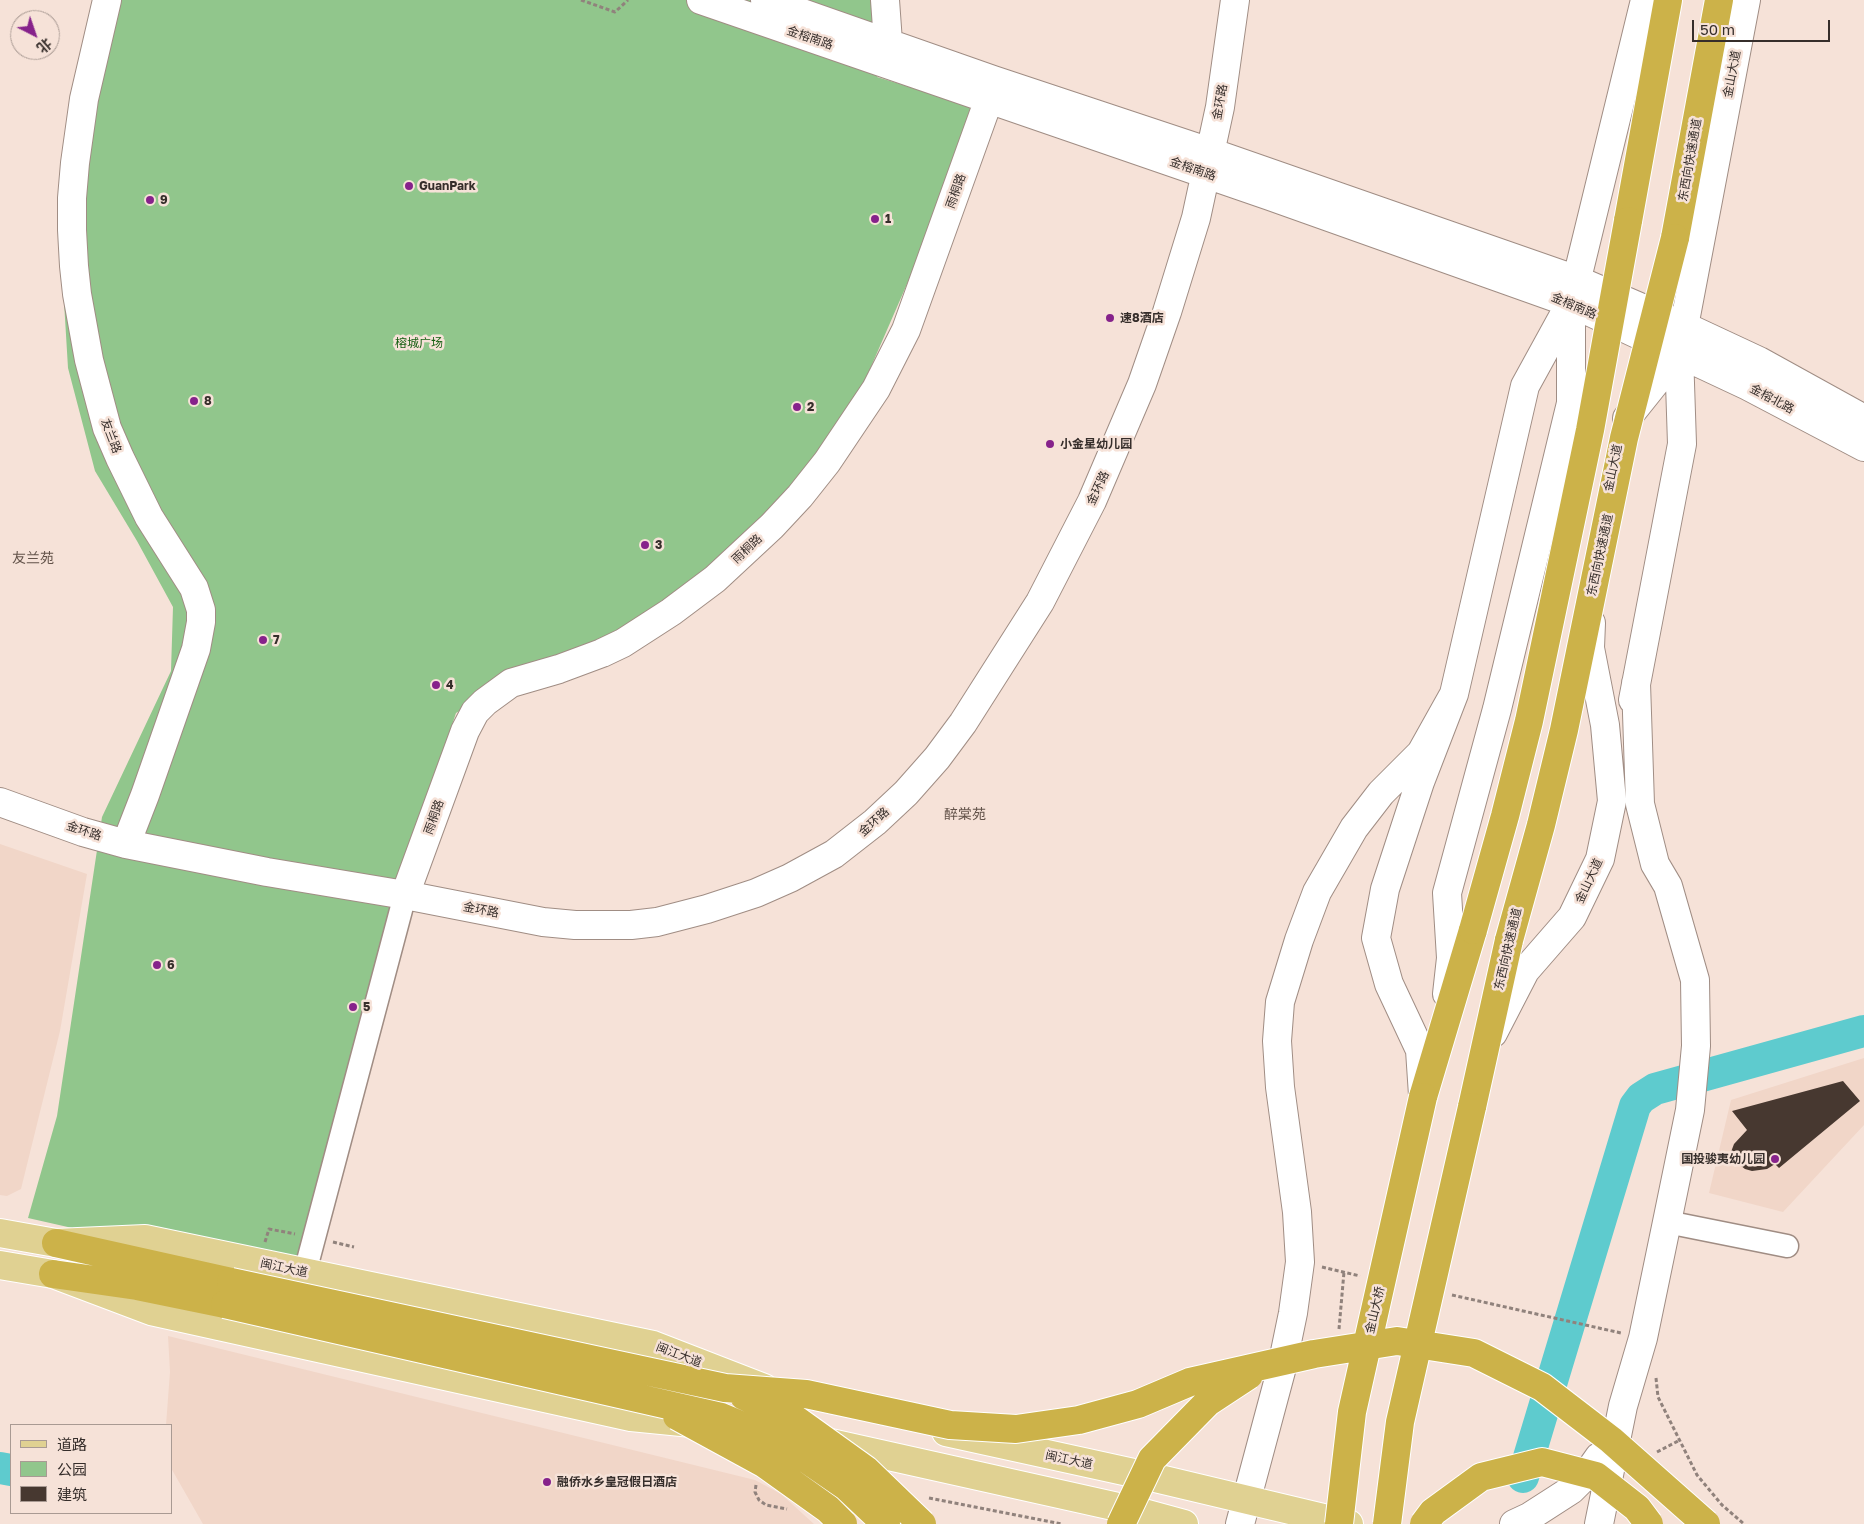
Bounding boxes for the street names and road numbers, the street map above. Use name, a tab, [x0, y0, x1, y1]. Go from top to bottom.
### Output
street label: 金榕南路	[785, 23, 835, 53]
street label: 金山大道	[1720, 49, 1744, 99]
street label: 金环路	[1210, 83, 1230, 121]
street label: 东西向快速通道	[1676, 117, 1704, 203]
street label: 金榕南路	[1168, 154, 1218, 184]
street label: 雨桐路	[943, 172, 969, 210]
street label: 金榕南路	[1549, 290, 1599, 322]
street label: 金榕北路	[1747, 381, 1797, 417]
street label: 友兰路	[98, 417, 124, 455]
street label: 金山大道	[1601, 443, 1625, 493]
street label: 金环路	[1084, 469, 1112, 507]
street label: 东西向快速通道	[1584, 512, 1616, 598]
street label: 雨桐路	[729, 531, 765, 567]
street label: 雨桐路	[421, 798, 447, 836]
street label: 金环路	[856, 805, 892, 839]
street label: 金环路	[65, 819, 103, 843]
street label: 金山大道	[1572, 856, 1606, 906]
street label: 金环路	[462, 899, 500, 921]
street label: 东西向快速通道	[1492, 906, 1524, 992]
street label: 闽江大道	[259, 1256, 309, 1280]
street label: 金山大桥	[1363, 1285, 1387, 1335]
street label: 闽江大道	[654, 1340, 704, 1370]
street label: 闽江大道	[1044, 1448, 1094, 1472]

